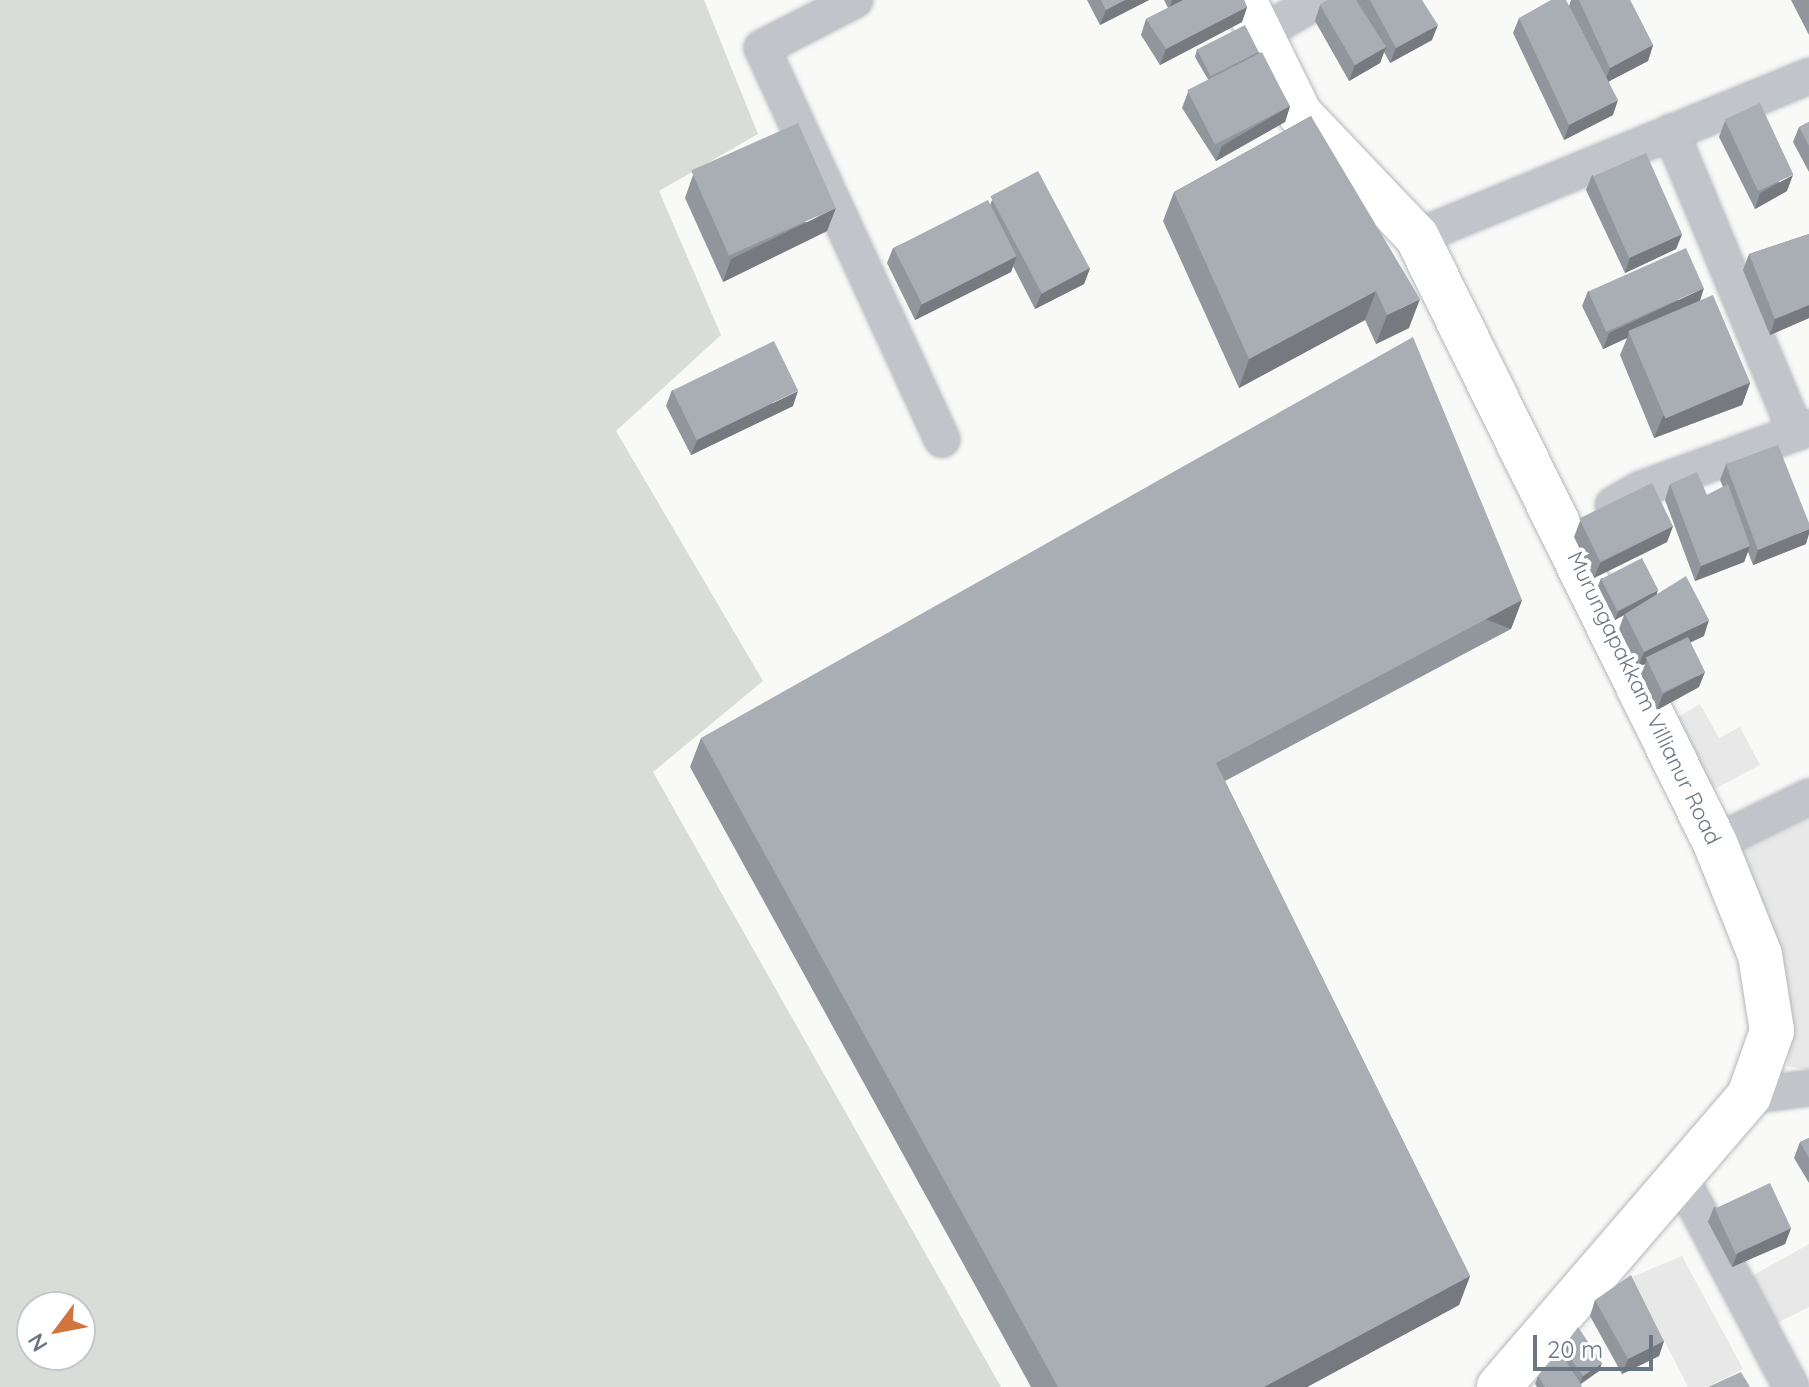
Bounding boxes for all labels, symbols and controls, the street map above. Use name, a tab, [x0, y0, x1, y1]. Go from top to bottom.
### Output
street label: Murungapakkam Villianur Road	[1561, 547, 1727, 849]
north arrow	[16, 1291, 96, 1371]
scale bar	[1537, 1319, 1657, 1369]
text: N	[21, 1328, 54, 1357]
text: 20 m	[1547, 1334, 1603, 1364]

